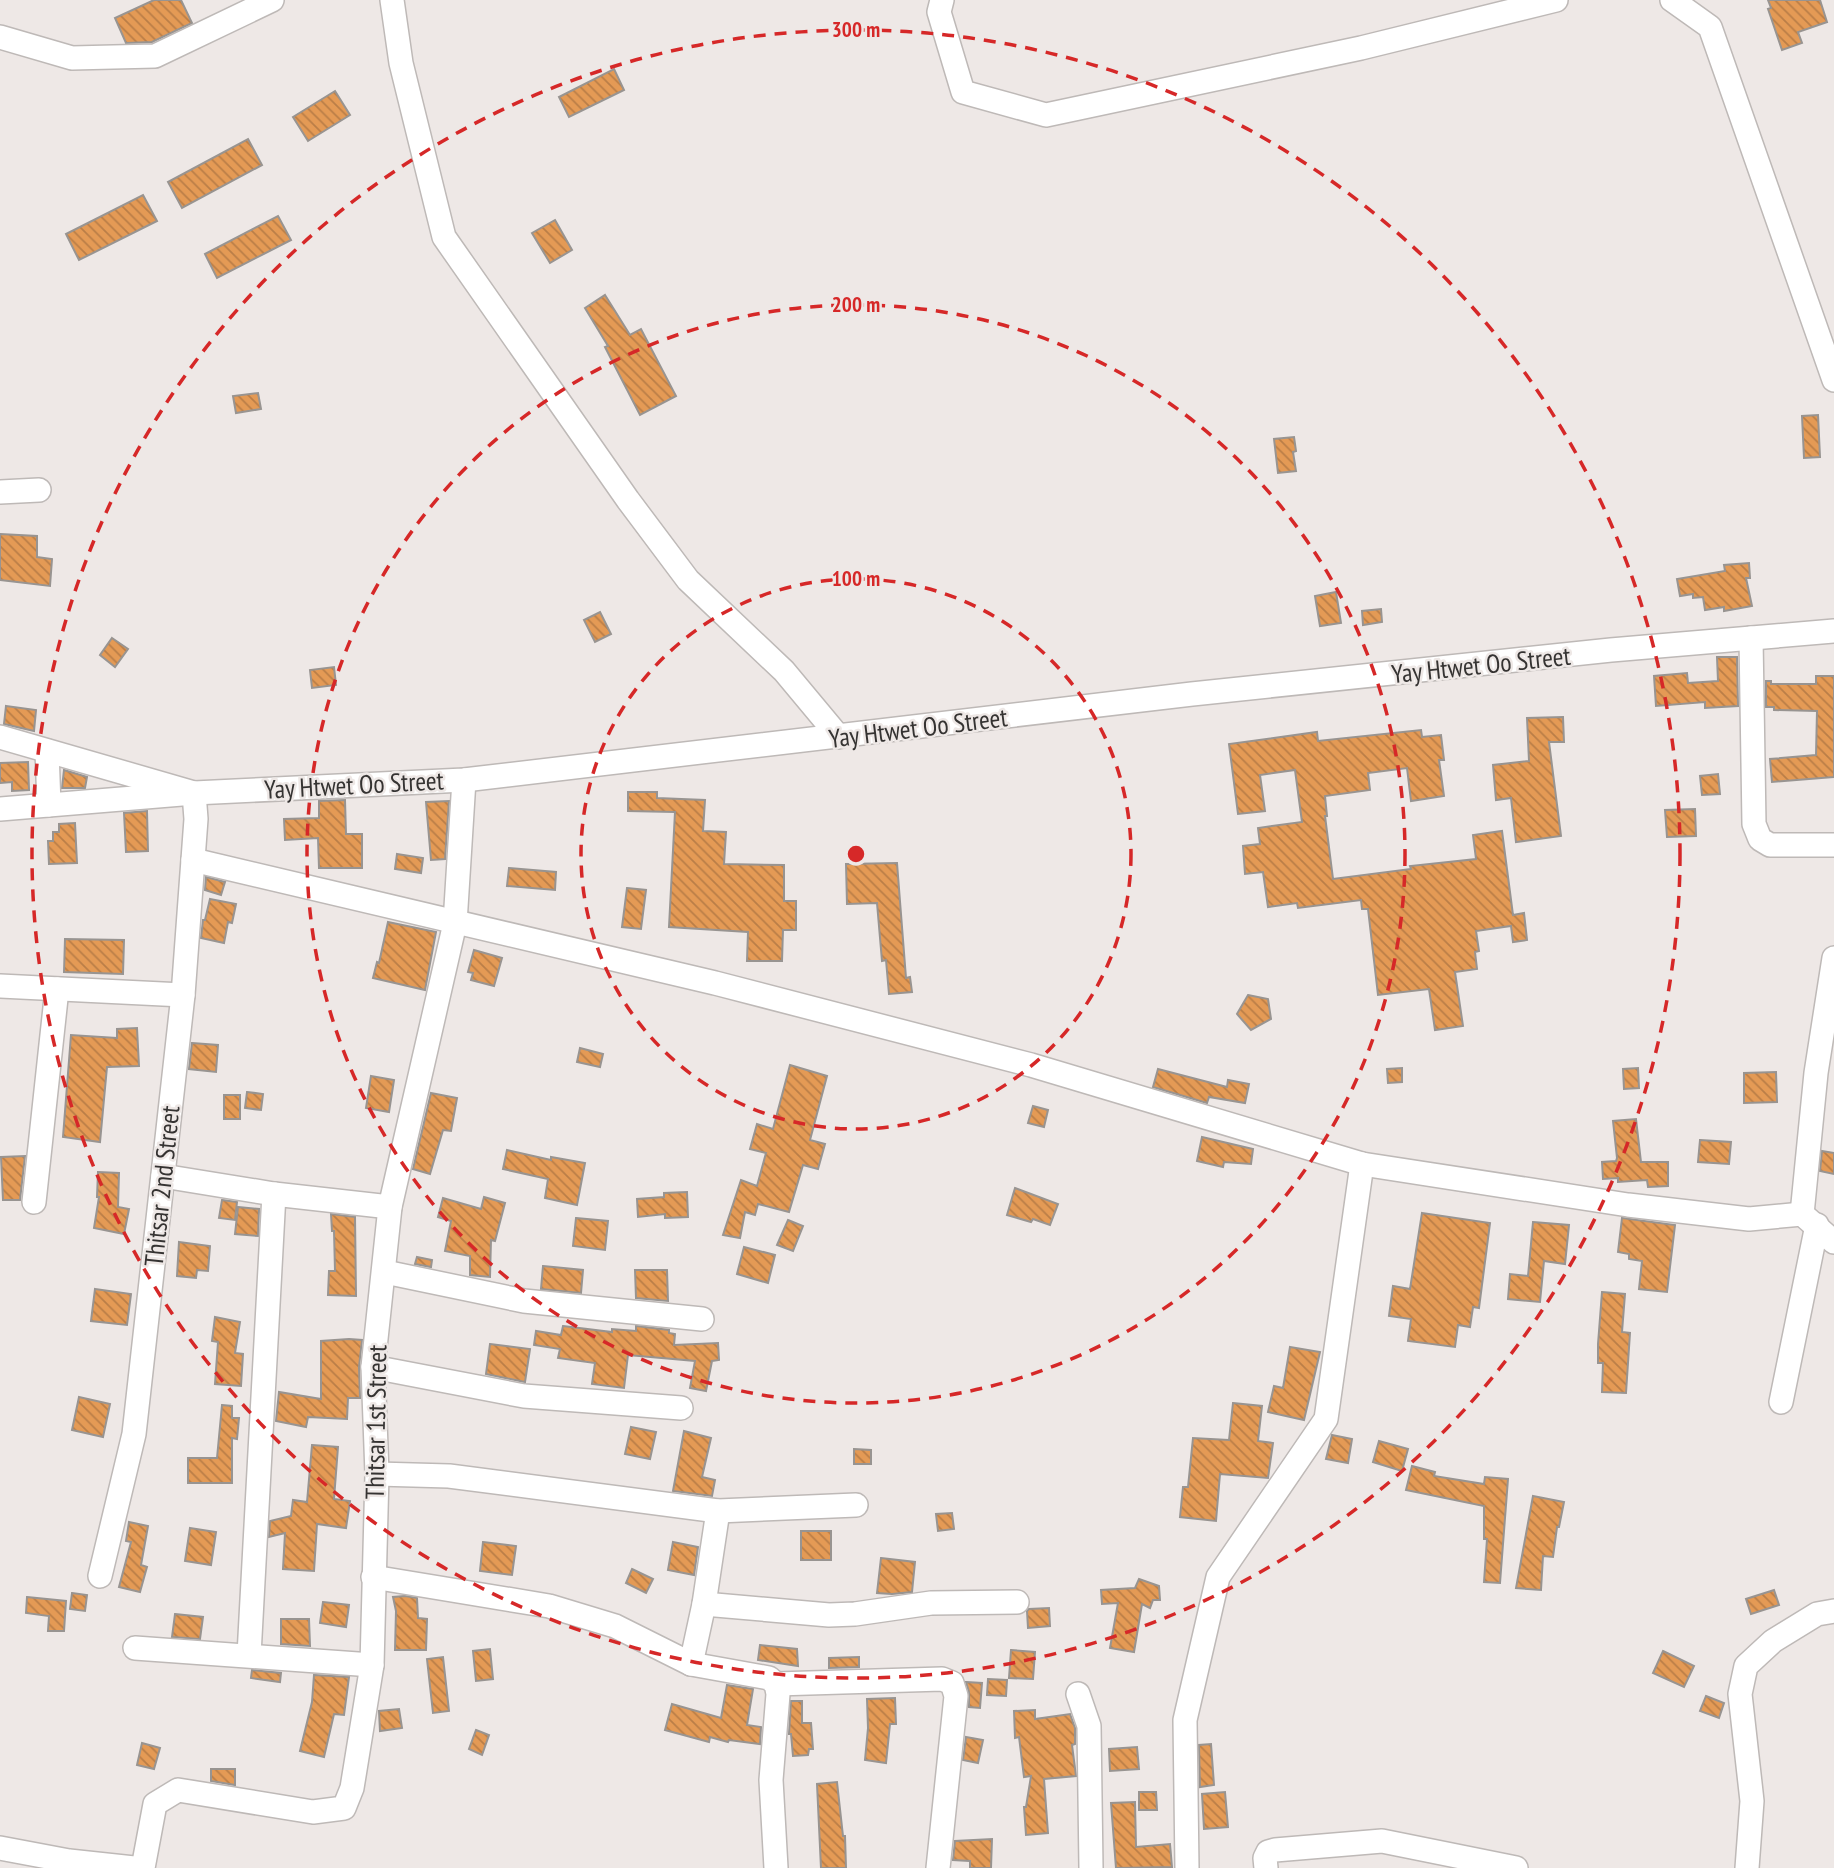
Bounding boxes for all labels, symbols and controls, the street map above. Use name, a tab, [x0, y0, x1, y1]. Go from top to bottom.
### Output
text: 300 m	[832, 16, 880, 43]
text: 200 m	[832, 291, 880, 318]
text: 100 m	[832, 565, 880, 592]
street label: Yay Htwet Oo Street	[1390, 639, 1572, 690]
street label: Yay Htwet Oo Street	[827, 700, 1009, 755]
street label: Yay Htwet Oo Street	[263, 763, 445, 806]
centre of rings	[844, 842, 868, 866]
street label: Thitsar 2nd Street	[137, 1104, 186, 1268]
street label: Thitsar 1st Street	[358, 1344, 393, 1500]

